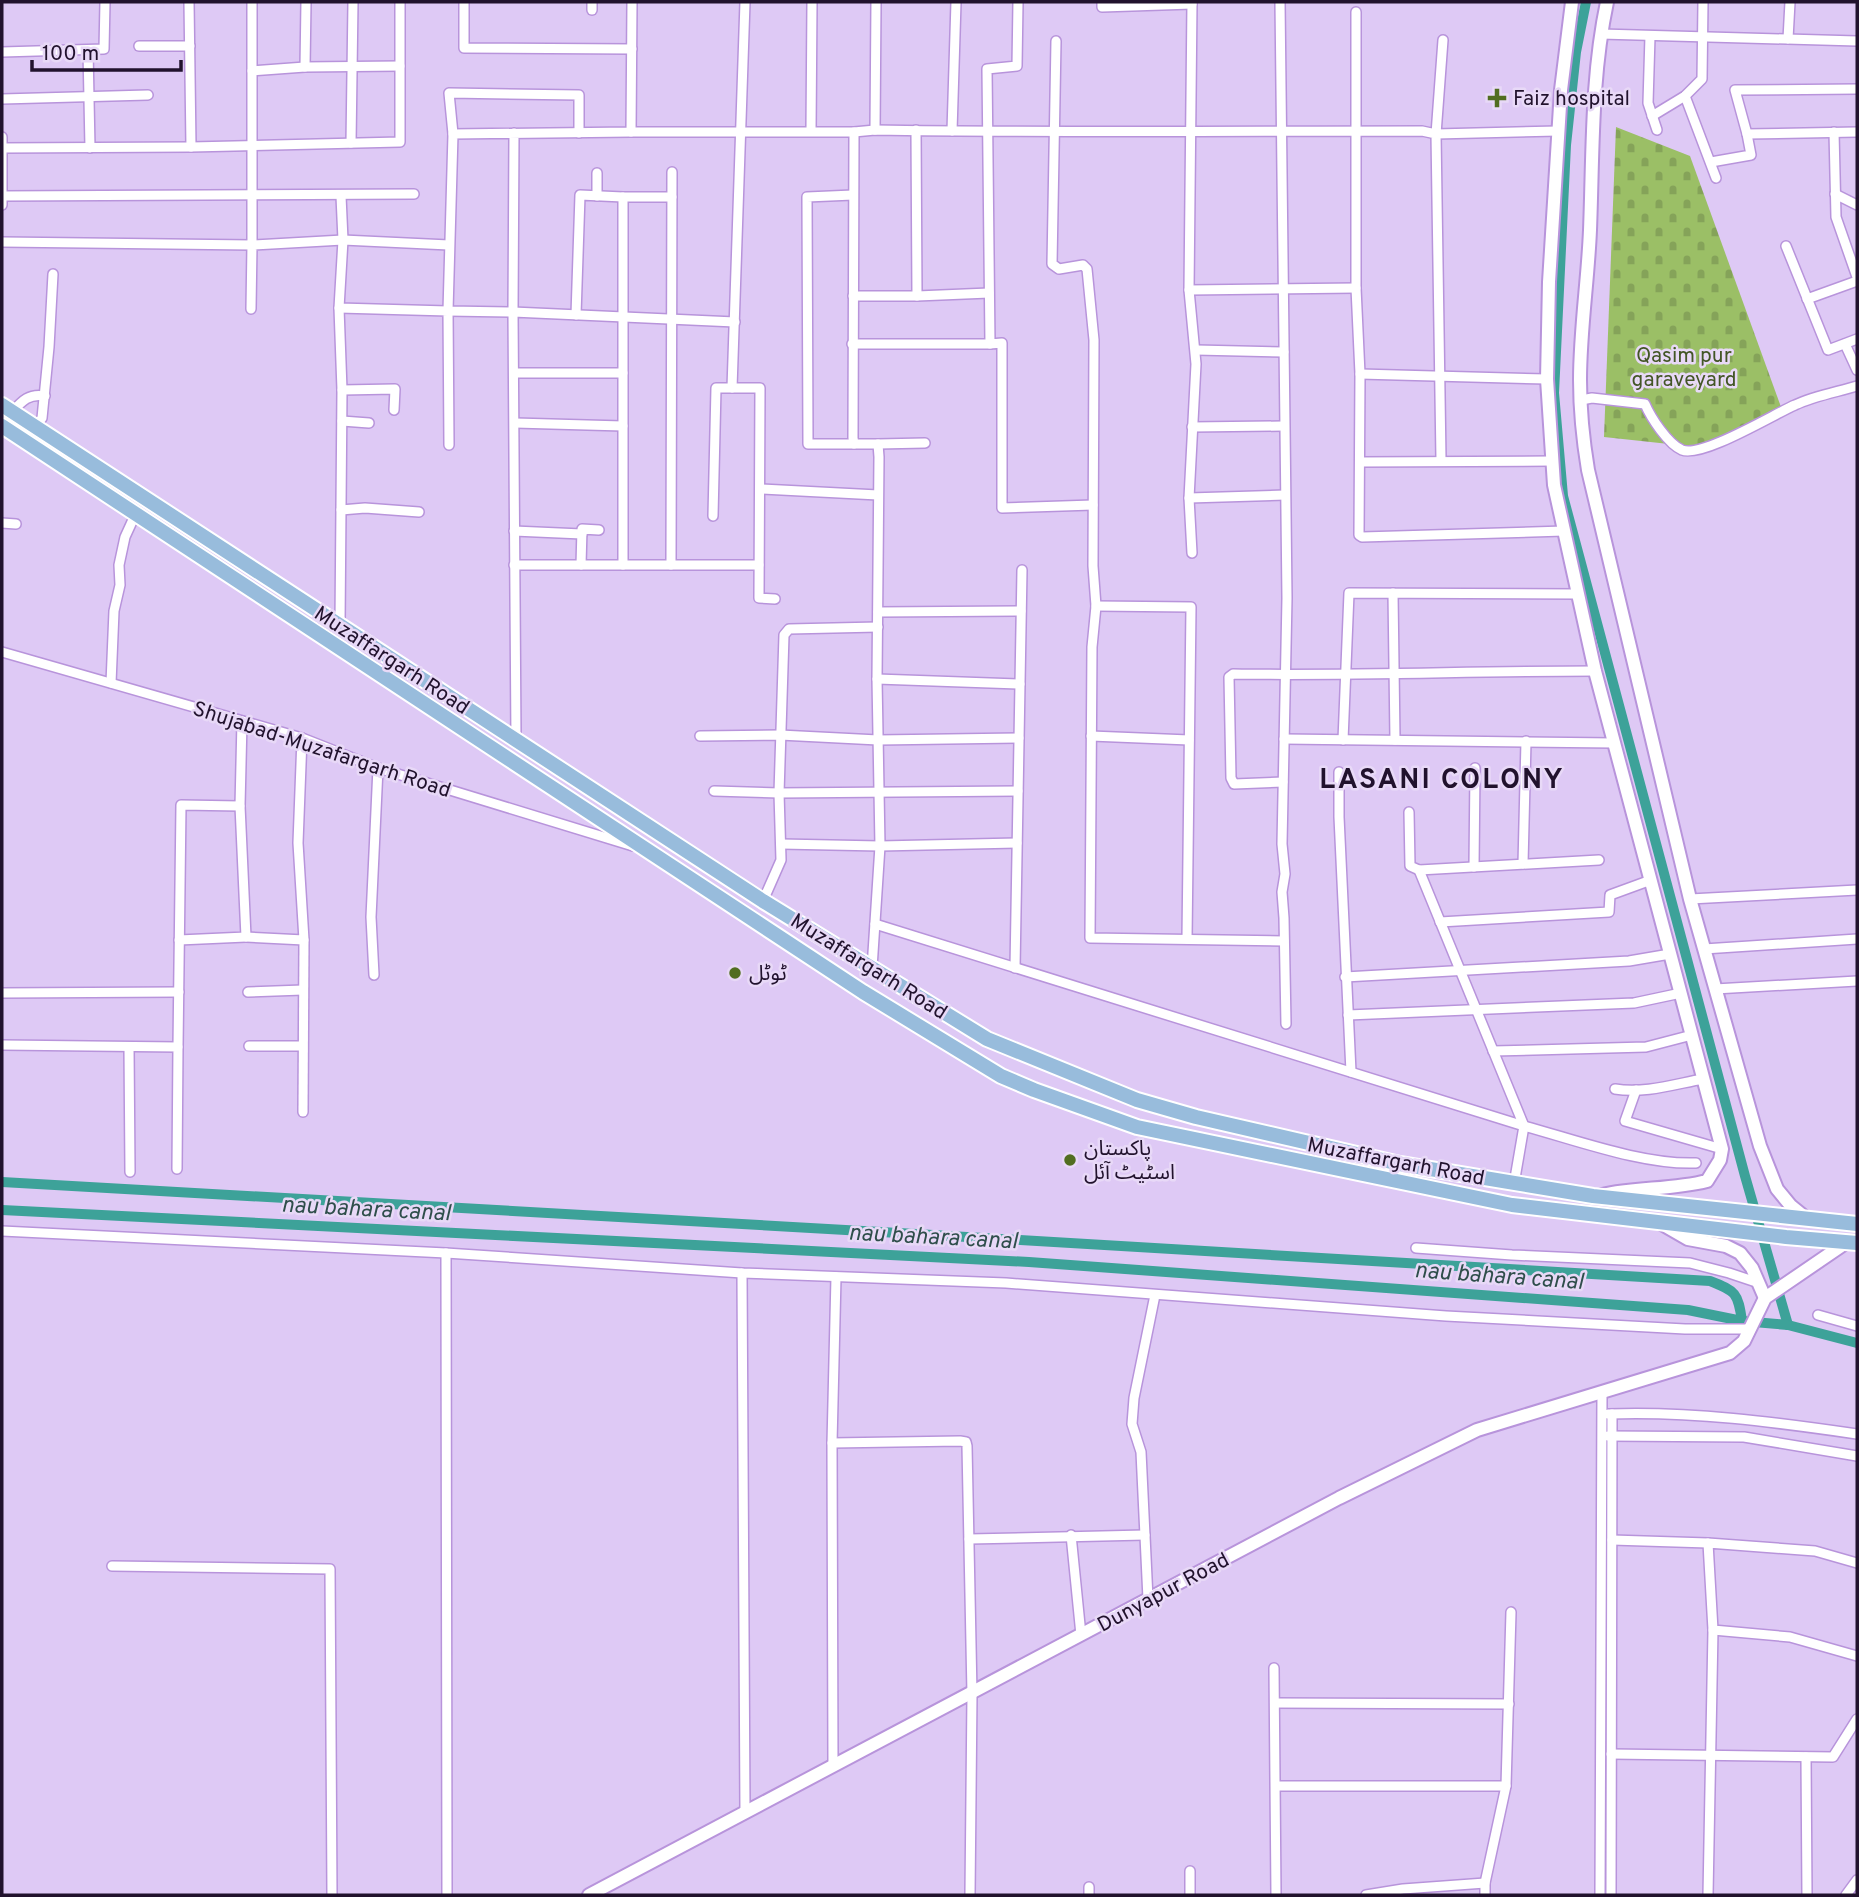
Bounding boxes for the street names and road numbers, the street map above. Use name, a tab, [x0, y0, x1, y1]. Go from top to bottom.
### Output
street label: Muzaffargarh Road	[308, 601, 474, 722]
street label: Shujabad-Muzafargarh Road	[189, 696, 454, 805]
street label: Muzaffargarh Road	[785, 908, 952, 1026]
street label: Muzaffargarh Road	[1305, 1132, 1487, 1193]
street label: Dunyapur Road	[1093, 1547, 1234, 1639]

